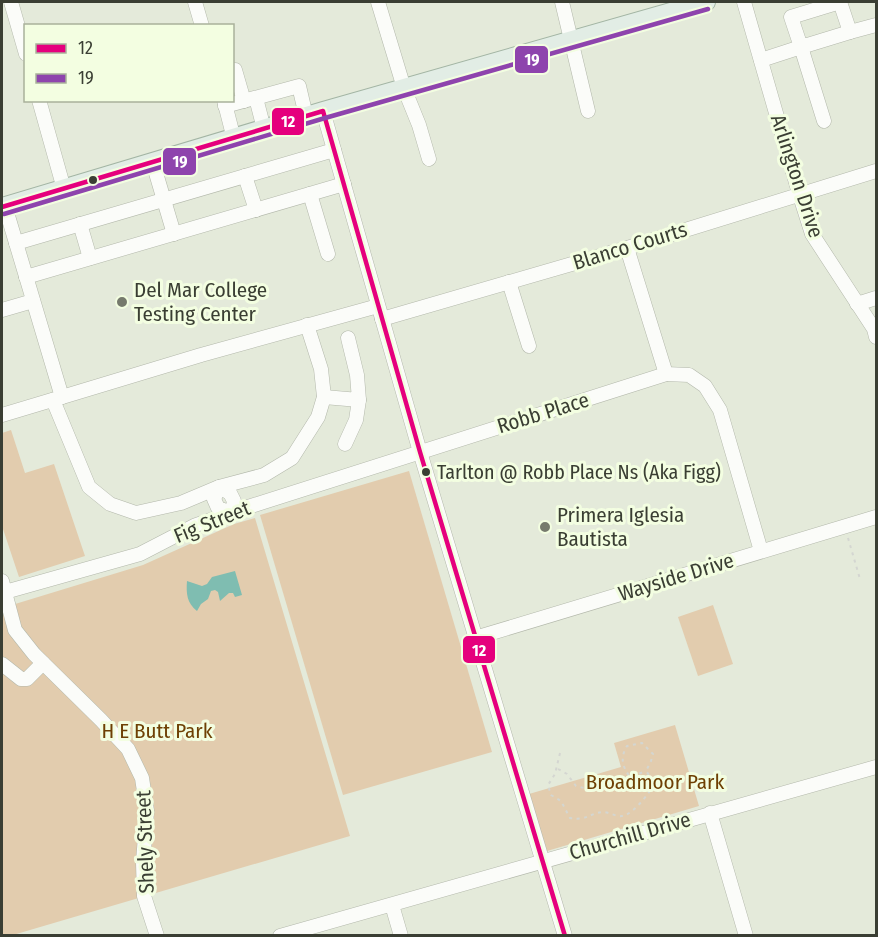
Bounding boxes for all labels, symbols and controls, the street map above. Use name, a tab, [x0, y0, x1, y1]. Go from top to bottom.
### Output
legend	[24, 24, 234, 102]
text: 12	[78, 37, 93, 59]
line badge: 19	[514, 45, 549, 74]
text: 19	[524, 50, 540, 69]
text: 19	[78, 67, 94, 89]
line badge: 12	[271, 107, 305, 136]
street label: Arlington Drive	[765, 111, 829, 241]
text: 12	[281, 112, 296, 131]
line badge: 19	[162, 147, 197, 176]
text: 19	[172, 152, 188, 171]
unlabelled marker	[87, 174, 99, 186]
street label: Blanco Courts	[570, 216, 690, 276]
place label: Del Mar College Testing Center	[134, 277, 267, 327]
marker: Del Mar College Testing Center	[115, 295, 129, 309]
street label: Robb Place	[494, 387, 592, 439]
place label: Tarlton @ Robb Place Ns (Aka Figg)	[437, 460, 721, 484]
marker: Tarlton @ Robb Place Ns (Aka Figg)	[420, 466, 432, 478]
street label: Fig Street	[170, 495, 254, 549]
place label: Primera Iglesia Bautista	[557, 502, 684, 552]
marker: Primera Iglesia Bautista	[538, 520, 552, 534]
street label: Wayside Drive	[615, 547, 737, 607]
line badge: 12	[462, 635, 496, 664]
text: 12	[472, 641, 487, 660]
park label: H E Butt Park	[102, 718, 213, 744]
park label: Broadmoor Park	[586, 769, 724, 795]
street label: Shely Street	[130, 790, 160, 894]
street label: Churchill Drive	[566, 806, 694, 866]

